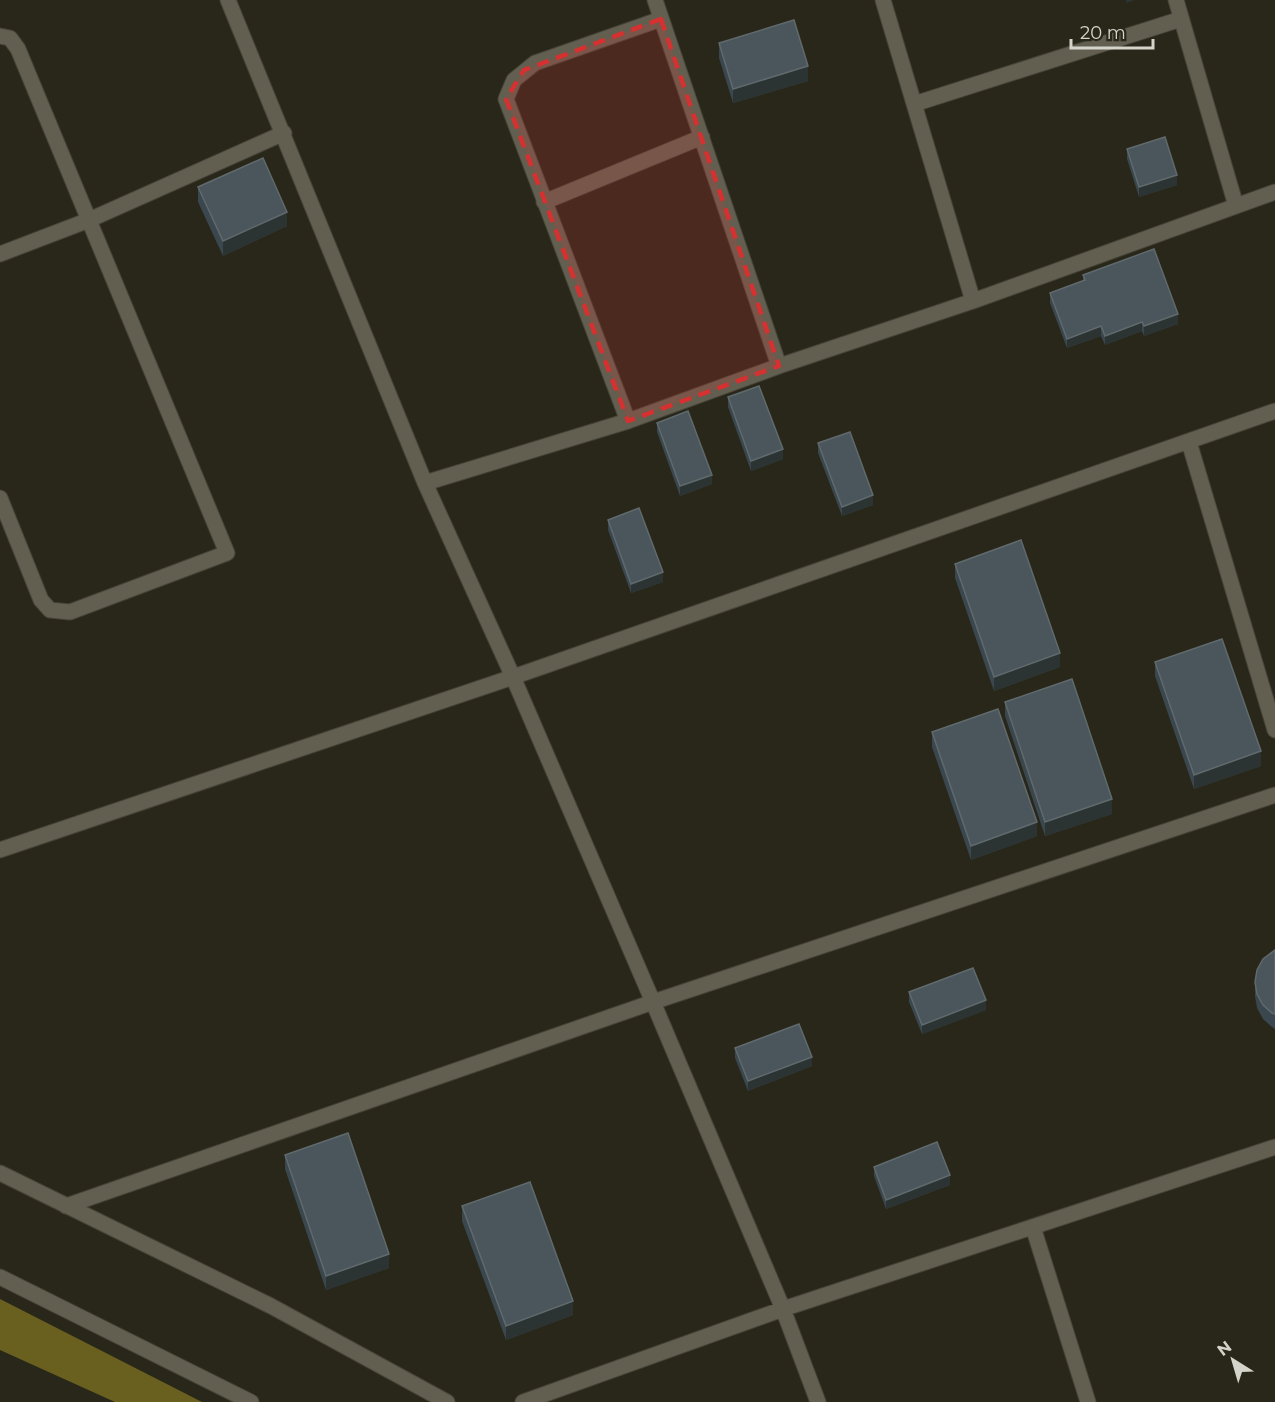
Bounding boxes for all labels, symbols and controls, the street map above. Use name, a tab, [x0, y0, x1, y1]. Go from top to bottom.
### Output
scale bar	[1071, 12, 1154, 50]
text: 20 m	[1080, 22, 1126, 44]
north arrow	[1203, 1330, 1263, 1390]
text: N	[1213, 1337, 1235, 1360]

